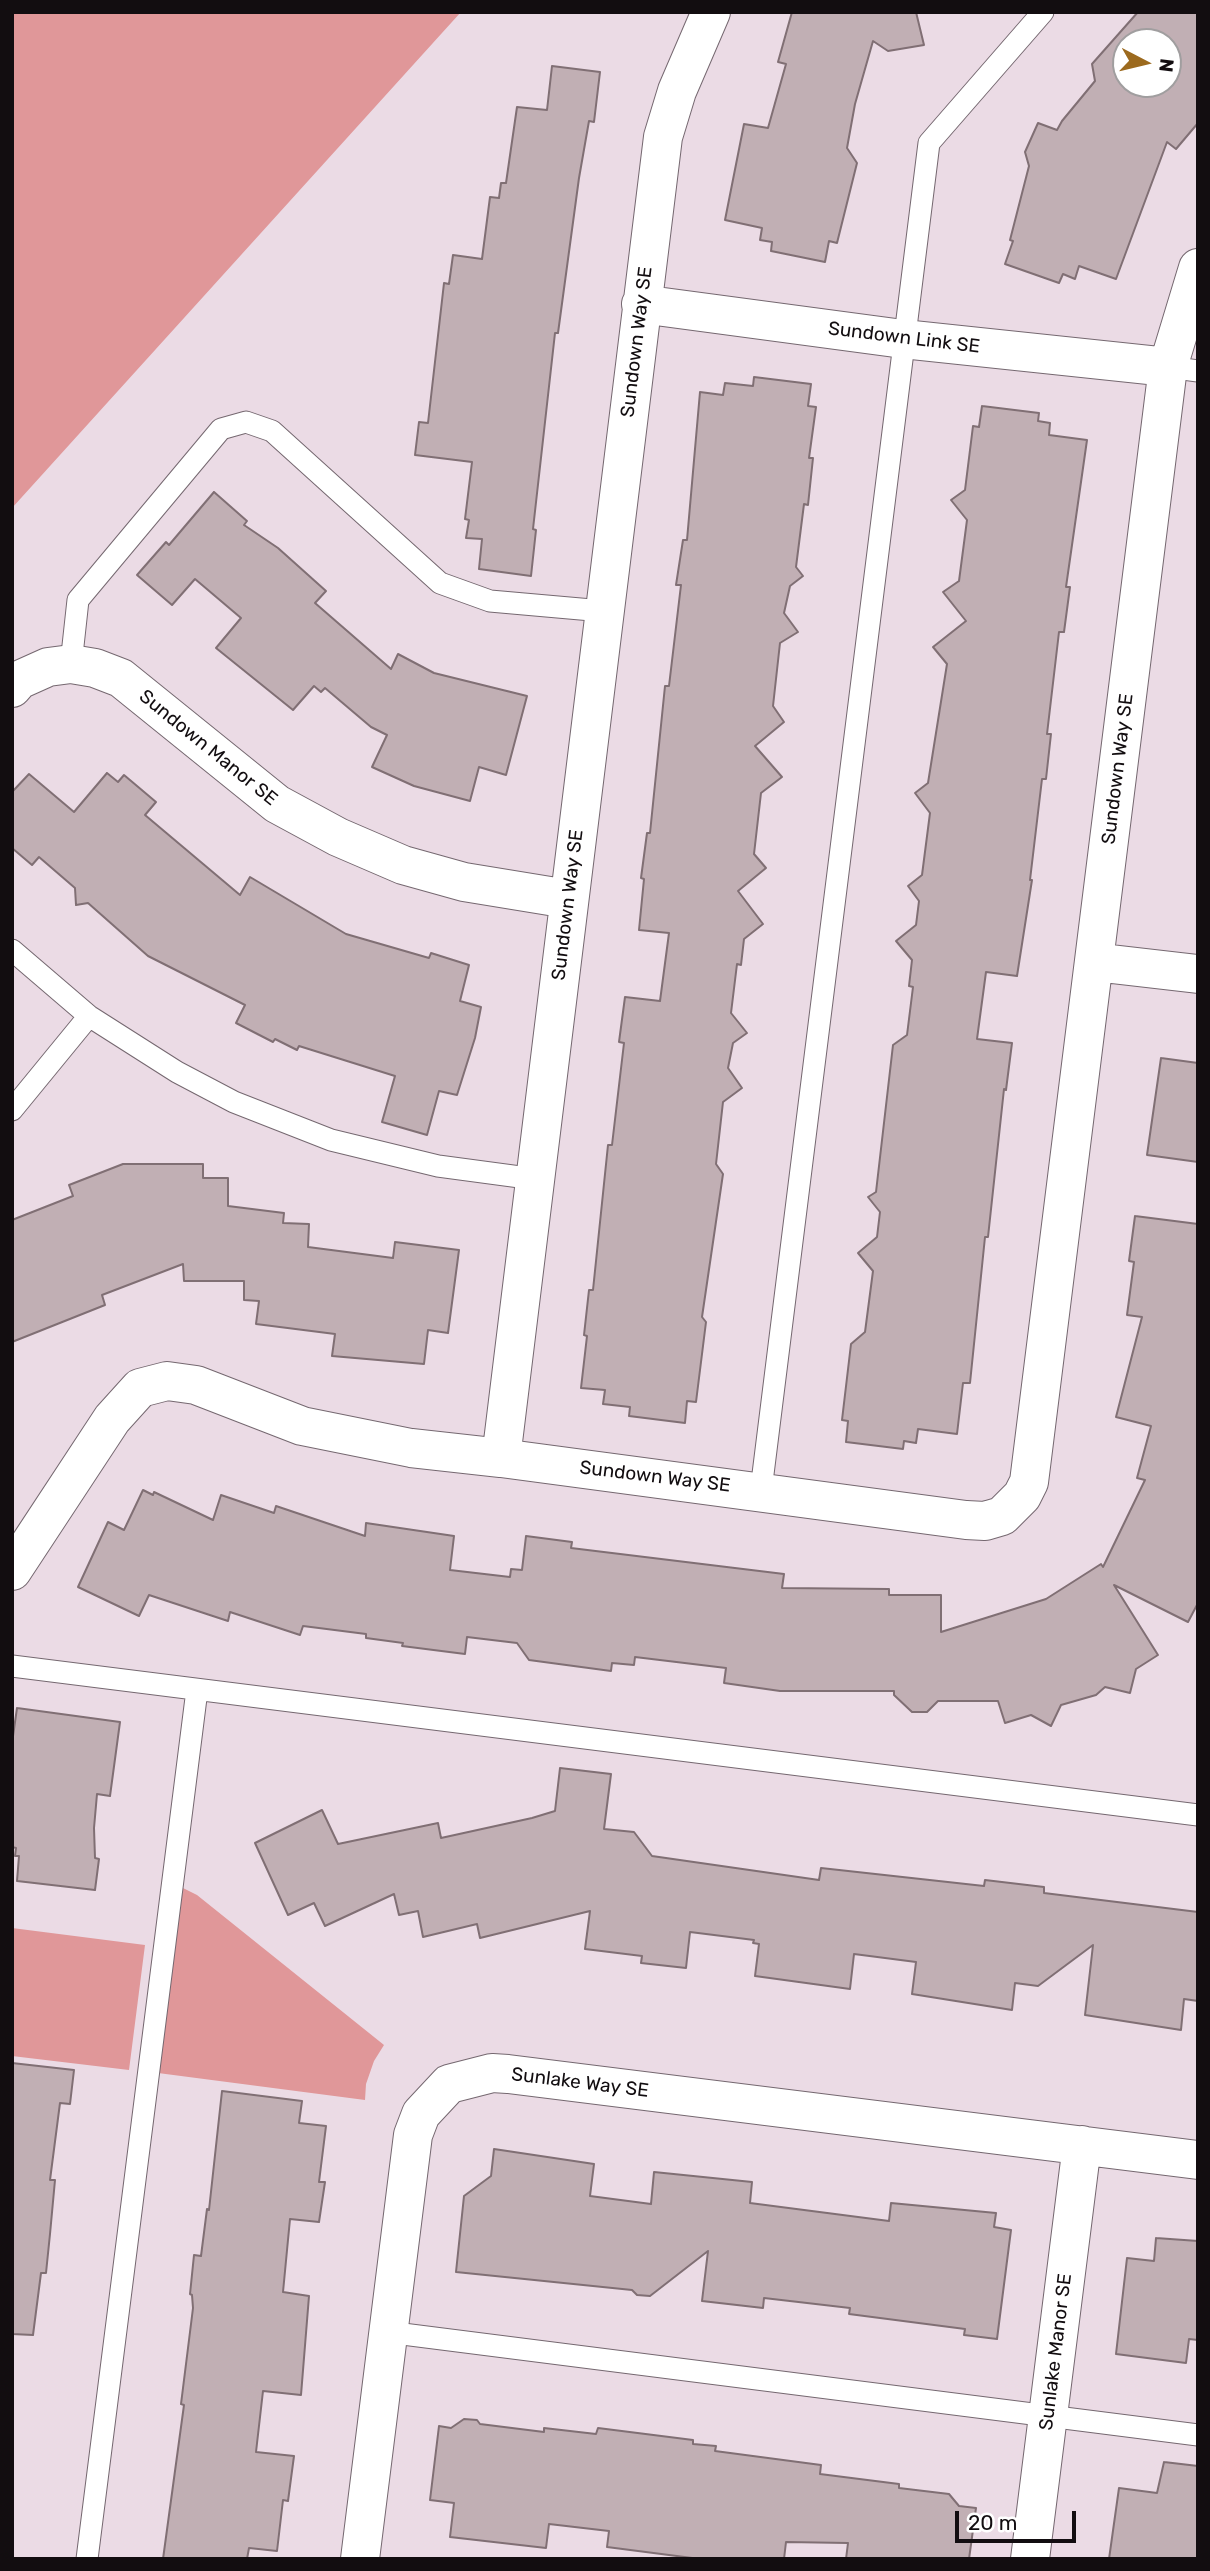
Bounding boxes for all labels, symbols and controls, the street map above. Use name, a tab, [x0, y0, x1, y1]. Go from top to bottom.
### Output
north arrow	[1112, 28, 1182, 98]
text: N	[1154, 57, 1179, 74]
street label: Sundown Way SE	[616, 265, 658, 419]
street label: Sundown Link SE	[827, 317, 981, 359]
street label: Sundown Manor SE	[134, 685, 282, 811]
street label: Sundown Way SE	[1097, 692, 1139, 846]
street label: Sundown Way SE	[547, 828, 589, 982]
street label: Sundown Way SE	[578, 1456, 732, 1498]
street label: Sunlake Way SE	[510, 2063, 650, 2103]
street label: Sunlake Manor SE	[1035, 2272, 1077, 2432]
scale bar	[958, 2498, 1079, 2542]
text: 20 m	[968, 2510, 1017, 2535]

